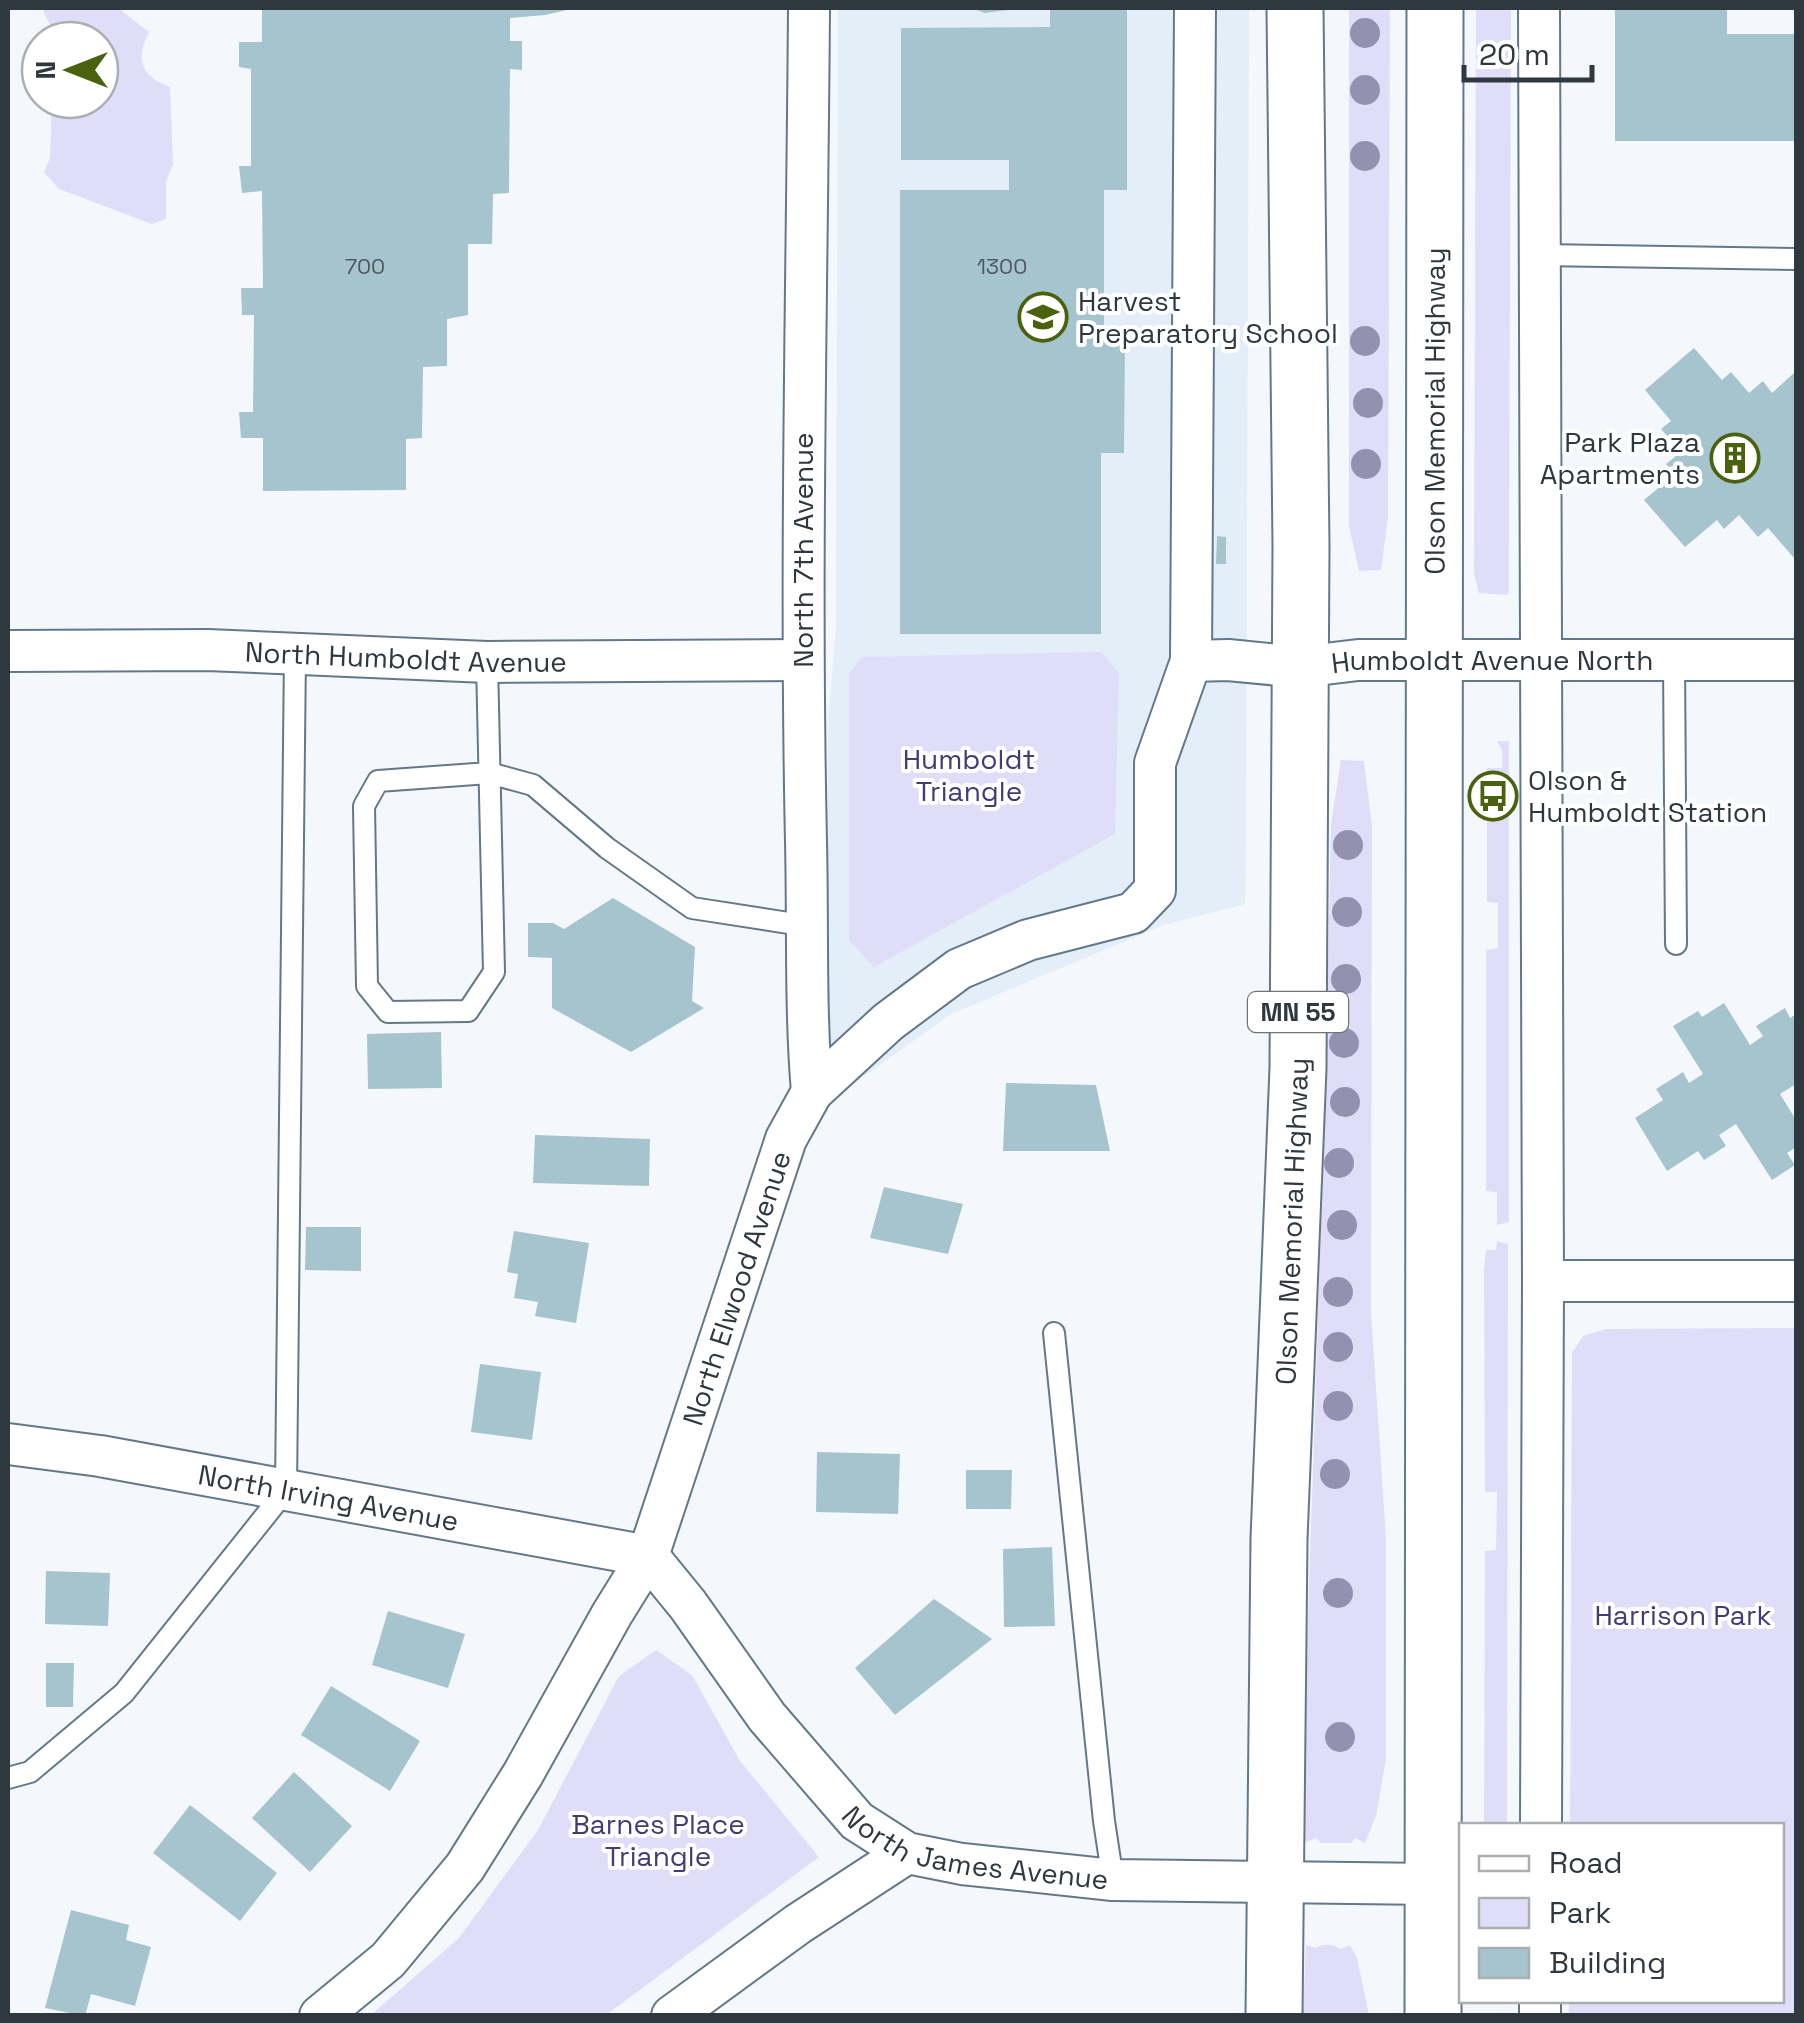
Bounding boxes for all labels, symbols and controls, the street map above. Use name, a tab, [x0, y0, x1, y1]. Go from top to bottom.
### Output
north arrow	[20, 20, 120, 120]
scale bar	[1464, 20, 1592, 82]
text: 20 m	[1479, 35, 1550, 74]
text: N	[27, 61, 63, 79]
street label: Olson Memorial Highway	[1416, 247, 1453, 575]
house number: 700	[345, 252, 385, 280]
house number: 1300	[977, 252, 1027, 280]
place label: Harvest Preparatory School	[1078, 283, 1338, 351]
school or university icon: Harvest Preparatory School	[1017, 291, 1069, 343]
place label: Park Plaza Apartments	[1540, 424, 1700, 492]
street label: North 7th Avenue	[785, 432, 821, 668]
building icon: Park Plaza Apartments	[1709, 432, 1761, 484]
street label: North Humboldt Avenue	[244, 634, 567, 680]
street label: Humboldt Avenue North	[1329, 642, 1653, 681]
park label: Humboldt Triangle	[903, 741, 1035, 809]
place label: Olson & Humboldt Station	[1528, 762, 1767, 830]
bus stop icon: Olson & Humboldt Station	[1467, 770, 1519, 822]
road number: MN 55	[1248, 992, 1348, 1032]
street label: Olson Memorial Highway	[1267, 1058, 1316, 1386]
street label: North Elwood Avenue	[674, 1146, 799, 1430]
street label: North Irving Avenue	[195, 1456, 462, 1539]
park label: Harrison Park	[1594, 1597, 1772, 1633]
street label: North James Avenue	[834, 1798, 1110, 1897]
park label: Barnes Place Triangle	[571, 1806, 745, 1874]
legend	[1459, 1823, 1784, 2003]
text: Road	[1549, 1843, 1623, 1882]
text: Park	[1549, 1893, 1611, 1932]
text: Building	[1549, 1943, 1666, 1982]

